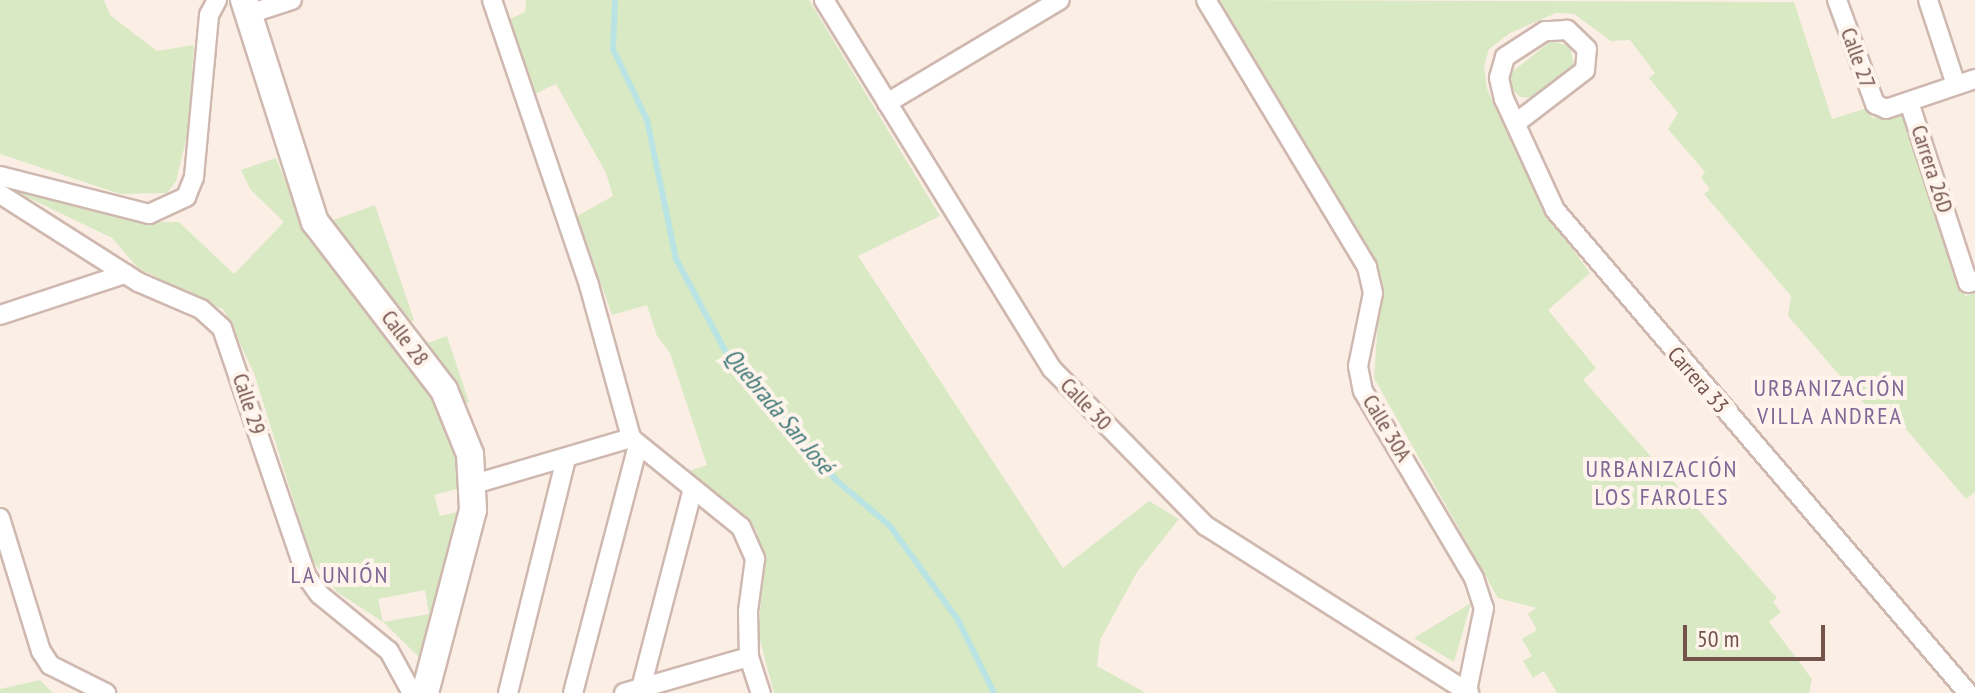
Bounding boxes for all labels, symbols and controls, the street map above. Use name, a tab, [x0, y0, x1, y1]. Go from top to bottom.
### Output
street label: Calle 27	[1835, 24, 1881, 92]
street label: Carrera 26D	[1905, 122, 1959, 216]
street label: Calle 28	[376, 305, 434, 371]
water label: Quebrada San José	[718, 342, 840, 480]
street label: Carrera 33	[1662, 342, 1734, 418]
street label: Calle 29	[227, 370, 271, 438]
street label: Calle 30	[1055, 372, 1117, 436]
district label: URBANIZACIÓN VILLA ANDREA	[1754, 374, 1906, 430]
street label: Calle 30A	[1357, 390, 1417, 466]
district label: URBANIZACIÓN LOS FAROLES	[1586, 455, 1738, 511]
district label: LA UNIÓN	[290, 561, 390, 589]
scale bar	[1687, 609, 1829, 659]
text: 50 m	[1697, 623, 1739, 654]

